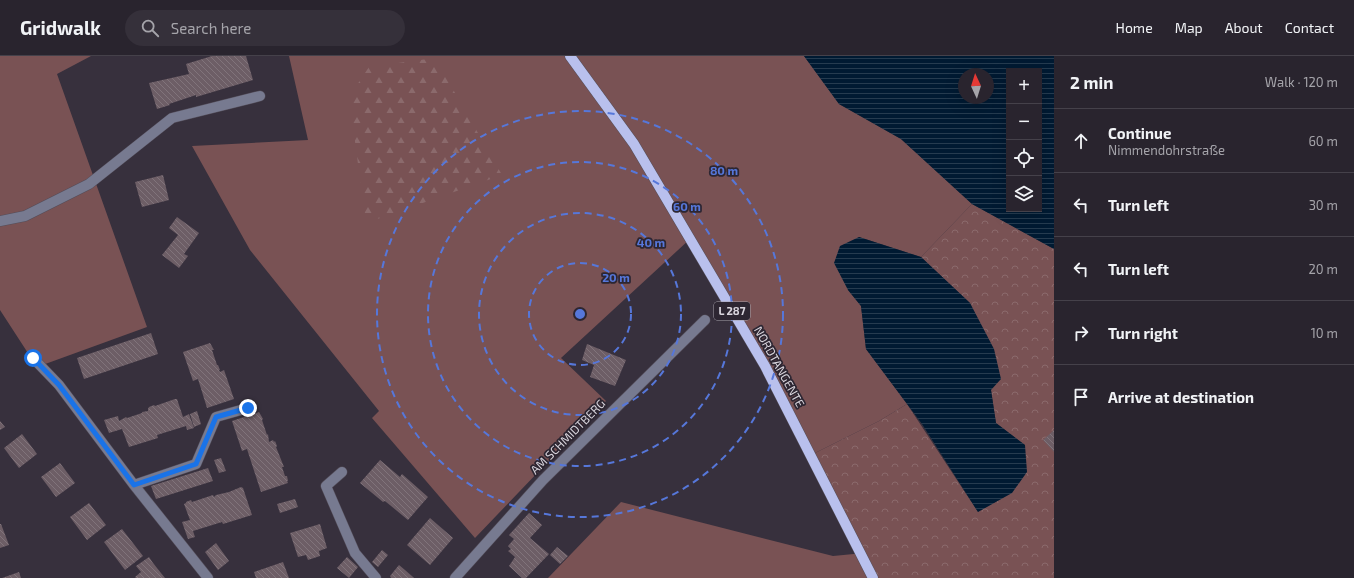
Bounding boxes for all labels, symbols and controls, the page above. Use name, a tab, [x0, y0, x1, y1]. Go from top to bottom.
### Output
search box	[125, 10, 405, 46]
text: Gridwalk	[20, 16, 101, 39]
icon: search	[139, 17, 161, 39]
text: Search here	[171, 19, 251, 37]
text: Home	[1116, 19, 1153, 36]
text: Map	[1175, 19, 1203, 36]
text: About	[1225, 19, 1263, 36]
text: Contact	[1285, 19, 1334, 36]
north arrow	[958, 68, 994, 104]
map controls	[1006, 68, 1042, 212]
button: +	[1006, 68, 1042, 104]
text: 2 min	[1070, 72, 1113, 92]
text: Walk · 120 m	[1265, 74, 1338, 90]
button: −	[1006, 104, 1042, 140]
text: Continue	[1108, 124, 1171, 142]
icon: ahead	[1070, 130, 1092, 152]
text: 60 m	[1308, 133, 1338, 149]
button: locate	[1006, 140, 1042, 176]
text: Nimmendohrstraße	[1108, 142, 1225, 158]
text: 80 m	[710, 163, 738, 177]
button: layers	[1006, 176, 1042, 212]
icon: left	[1070, 194, 1092, 216]
text: Turn left	[1108, 196, 1169, 214]
text: 30 m	[1309, 197, 1338, 213]
text: 60 m	[673, 199, 701, 213]
text: 40 m	[637, 235, 665, 249]
icon: left	[1070, 258, 1092, 280]
text: Turn left	[1108, 260, 1169, 278]
text: 20 m	[1309, 261, 1338, 277]
text: 20 m	[602, 270, 630, 284]
road number: L 287	[714, 302, 750, 320]
centre of rings	[573, 307, 587, 321]
icon: right	[1070, 322, 1092, 344]
street label: NORDTANGENTE	[752, 324, 808, 410]
text: Turn right	[1108, 324, 1178, 342]
text: 10 m	[1311, 325, 1338, 341]
route start	[24, 349, 42, 367]
icon: arrive	[1070, 386, 1092, 408]
text: Arrive at destination	[1108, 388, 1254, 406]
street label: AM SCHMIDTBERG	[527, 396, 608, 477]
route end	[239, 399, 257, 417]

